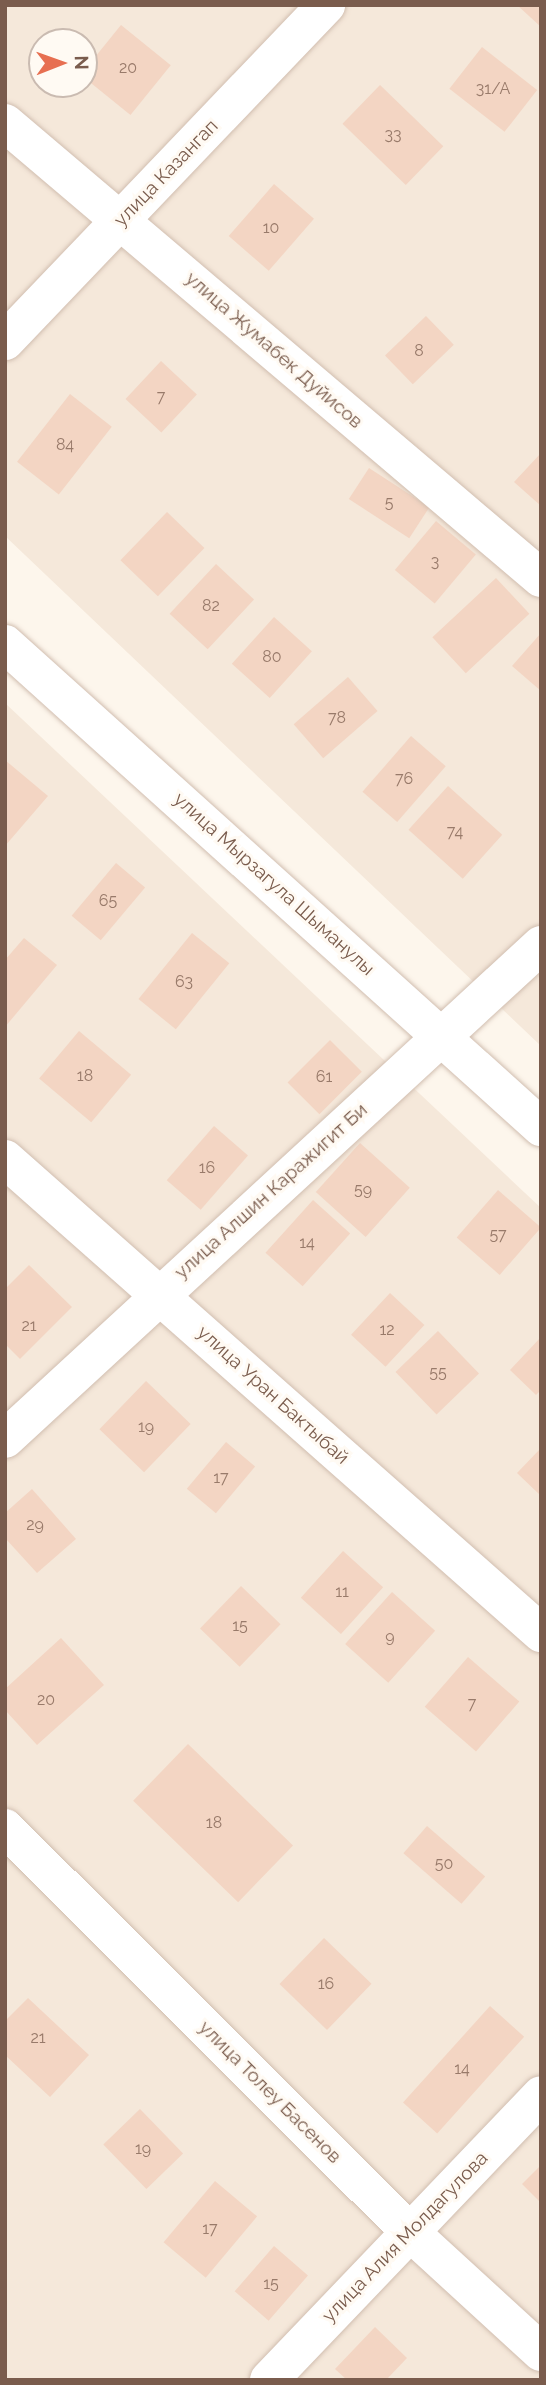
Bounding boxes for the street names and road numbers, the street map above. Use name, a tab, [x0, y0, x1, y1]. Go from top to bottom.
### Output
street label: улица Казангап	[109, 115, 223, 231]
street label: улица Жумабек Дуйисов	[181, 267, 367, 433]
street label: улица Мырзагула Шыманулы	[169, 788, 379, 980]
street label: улица Алшин Каражигит Би	[170, 1098, 372, 1284]
street label: улица Уран Бактыбай	[193, 1321, 353, 1469]
street label: улица Толеу Басенов	[194, 2016, 346, 2168]
street label: улица Алия Молдагулова	[317, 2147, 493, 2327]

